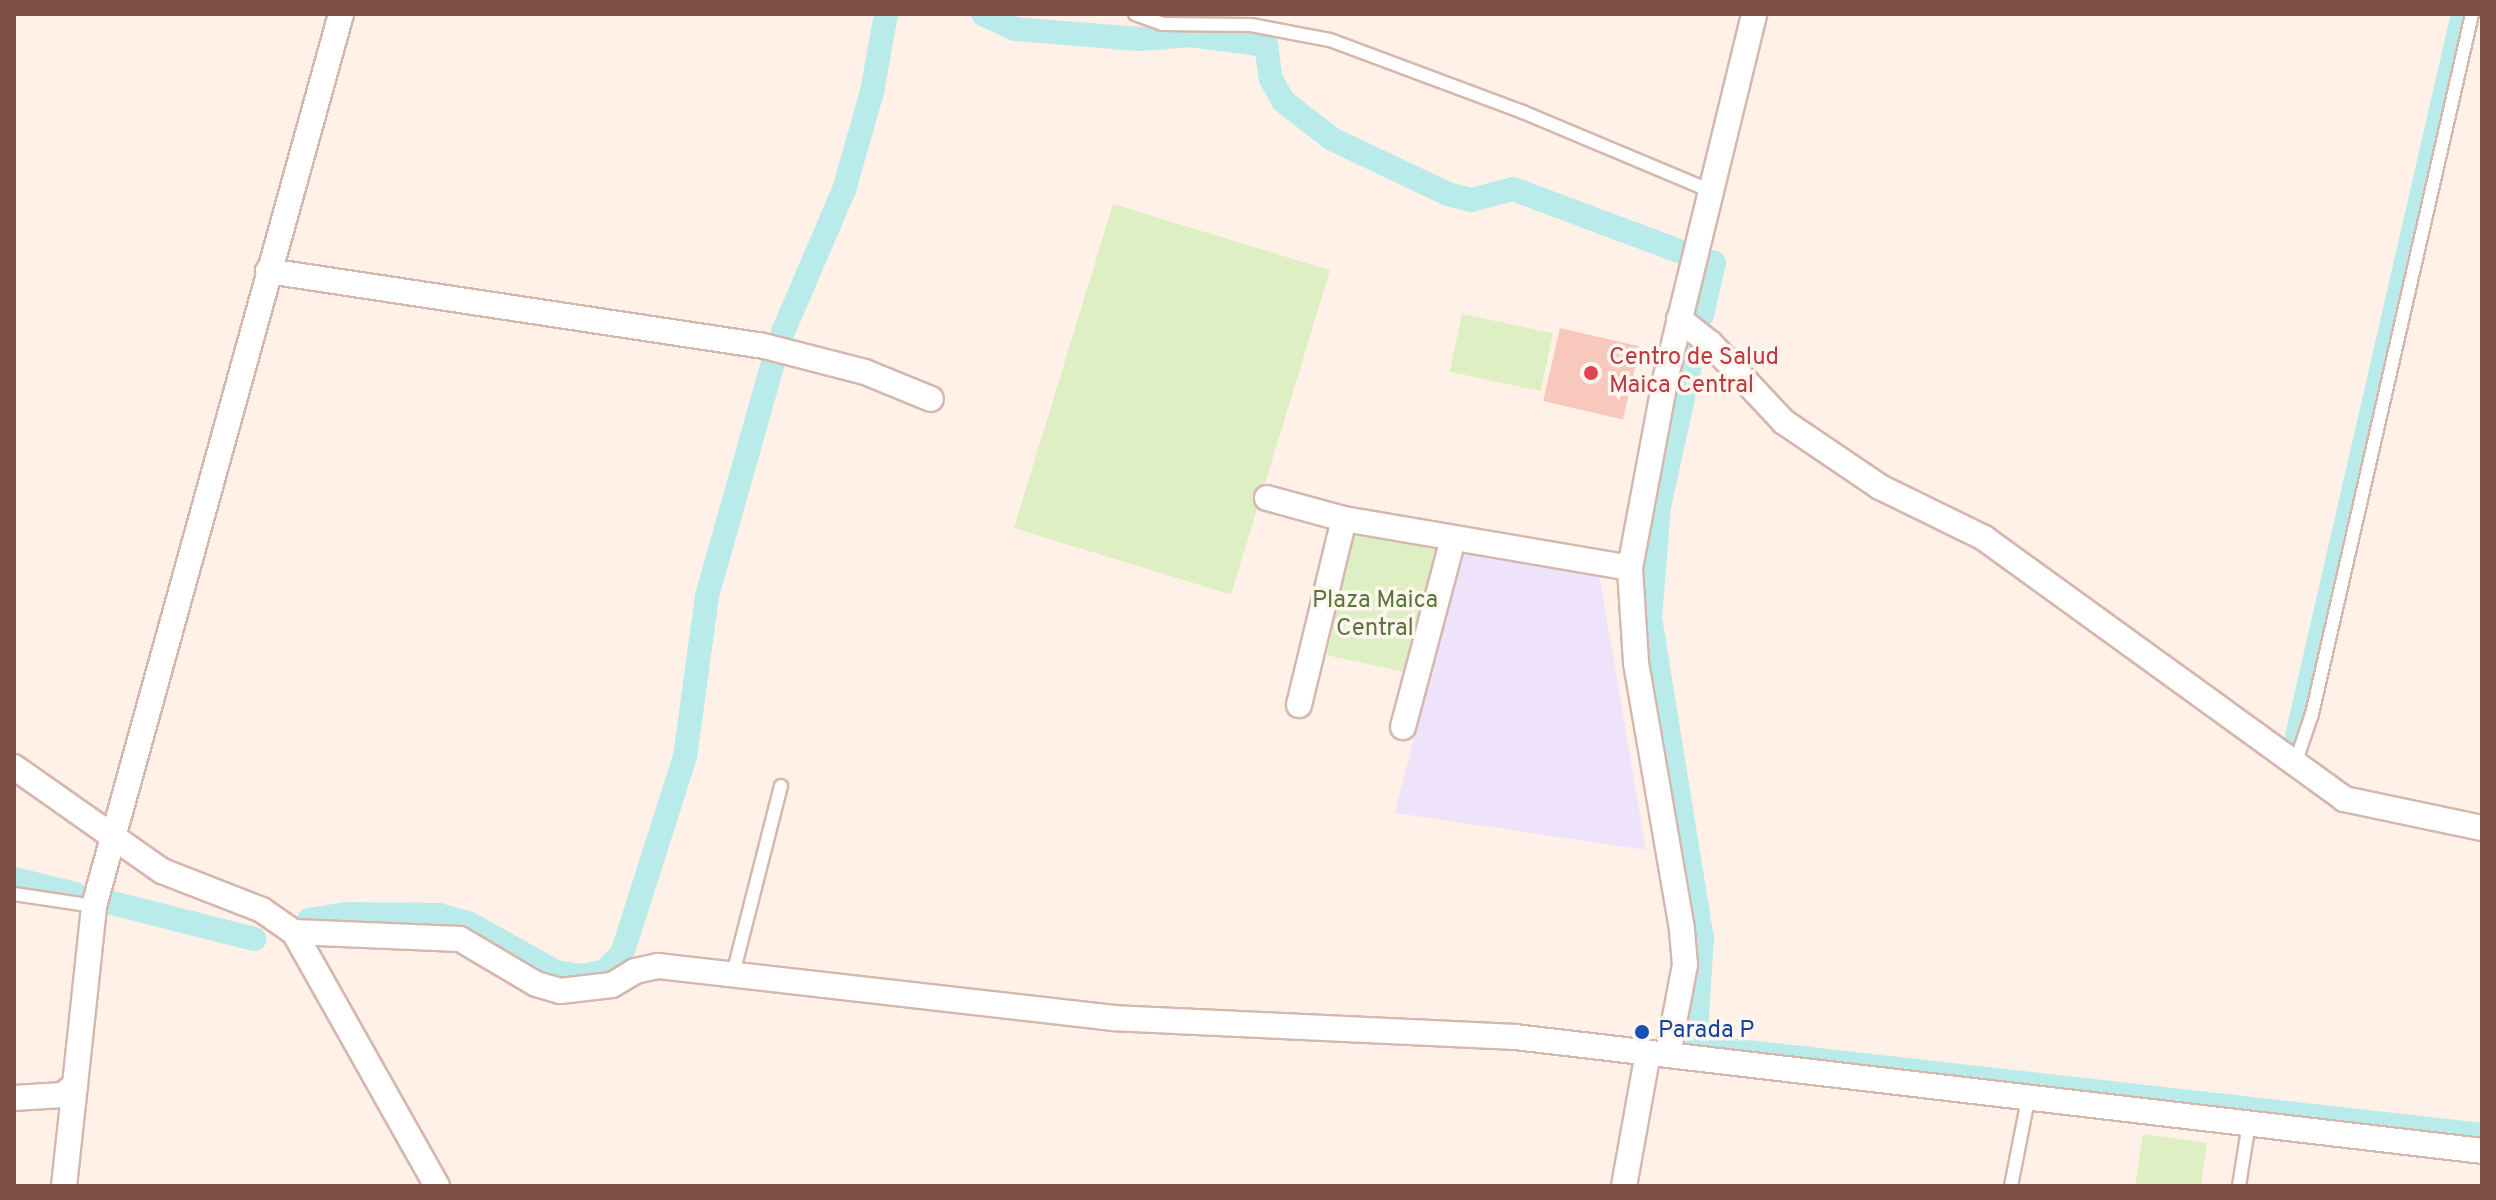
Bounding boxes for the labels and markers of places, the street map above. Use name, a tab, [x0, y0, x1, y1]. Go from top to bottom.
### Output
place label: Centro de Salud Maica Central	[1609, 345, 1779, 401]
marker: Centro de Salud Maica Central	[1580, 362, 1602, 384]
place label: Parada P	[1658, 1018, 1754, 1046]
marker: Parada P	[1633, 1023, 1651, 1041]

